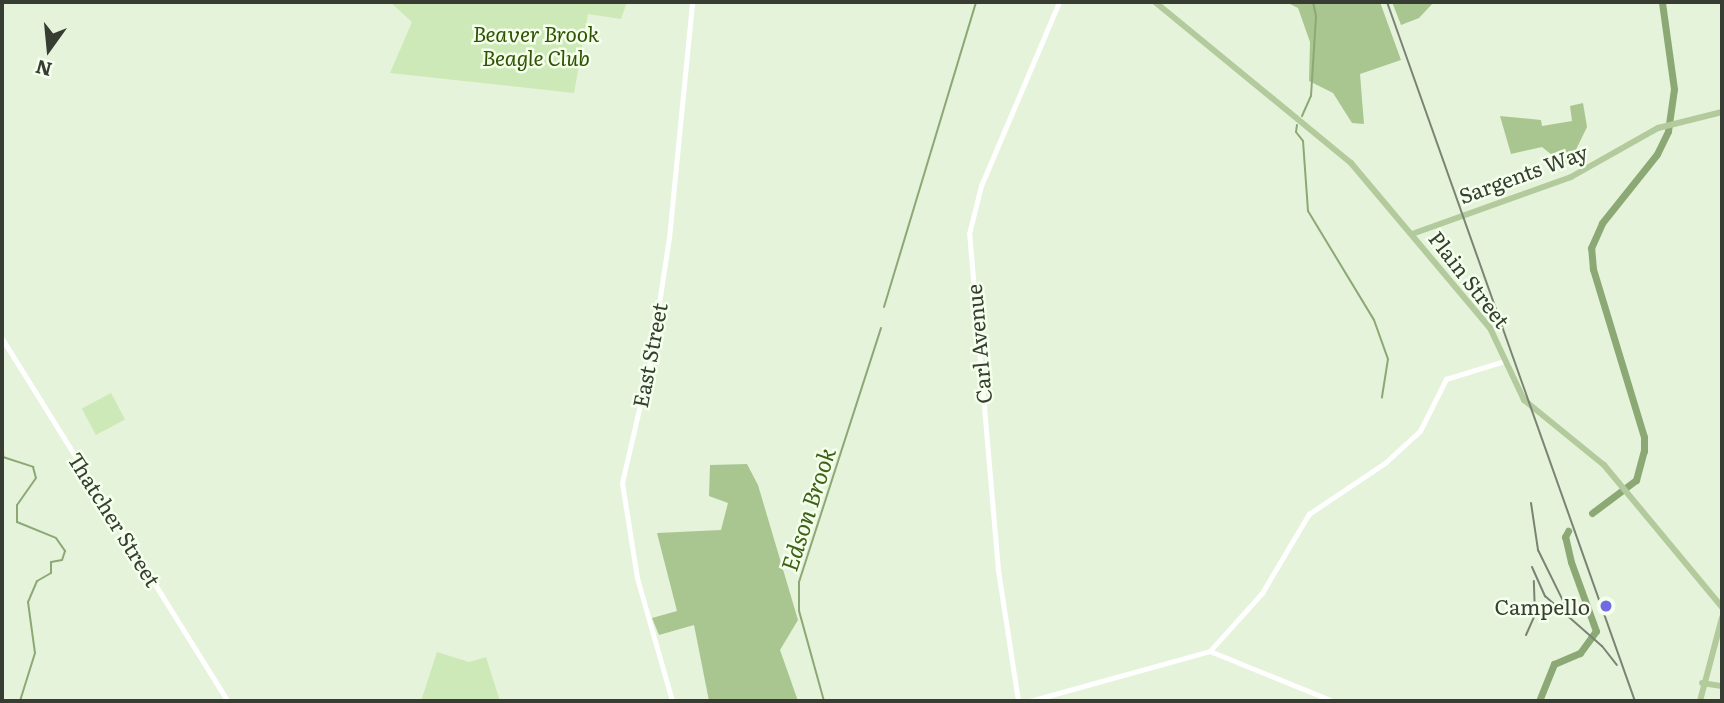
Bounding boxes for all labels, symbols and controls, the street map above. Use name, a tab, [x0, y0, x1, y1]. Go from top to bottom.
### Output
north arrow	[14, 14, 84, 84]
park label: Beaver Brook Beagle Club	[473, 20, 599, 70]
text: N	[32, 54, 55, 85]
street label: Sargents Way	[1455, 138, 1591, 208]
street label: Plain Street	[1424, 225, 1516, 333]
street label: Carl Avenue	[960, 283, 996, 405]
street label: East Street	[626, 300, 672, 410]
water label: Edson Brook	[774, 444, 840, 574]
street label: Thatcher Street	[64, 447, 166, 591]
place label: Campello	[1495, 593, 1590, 619]
marker: Campello	[1596, 596, 1616, 616]

